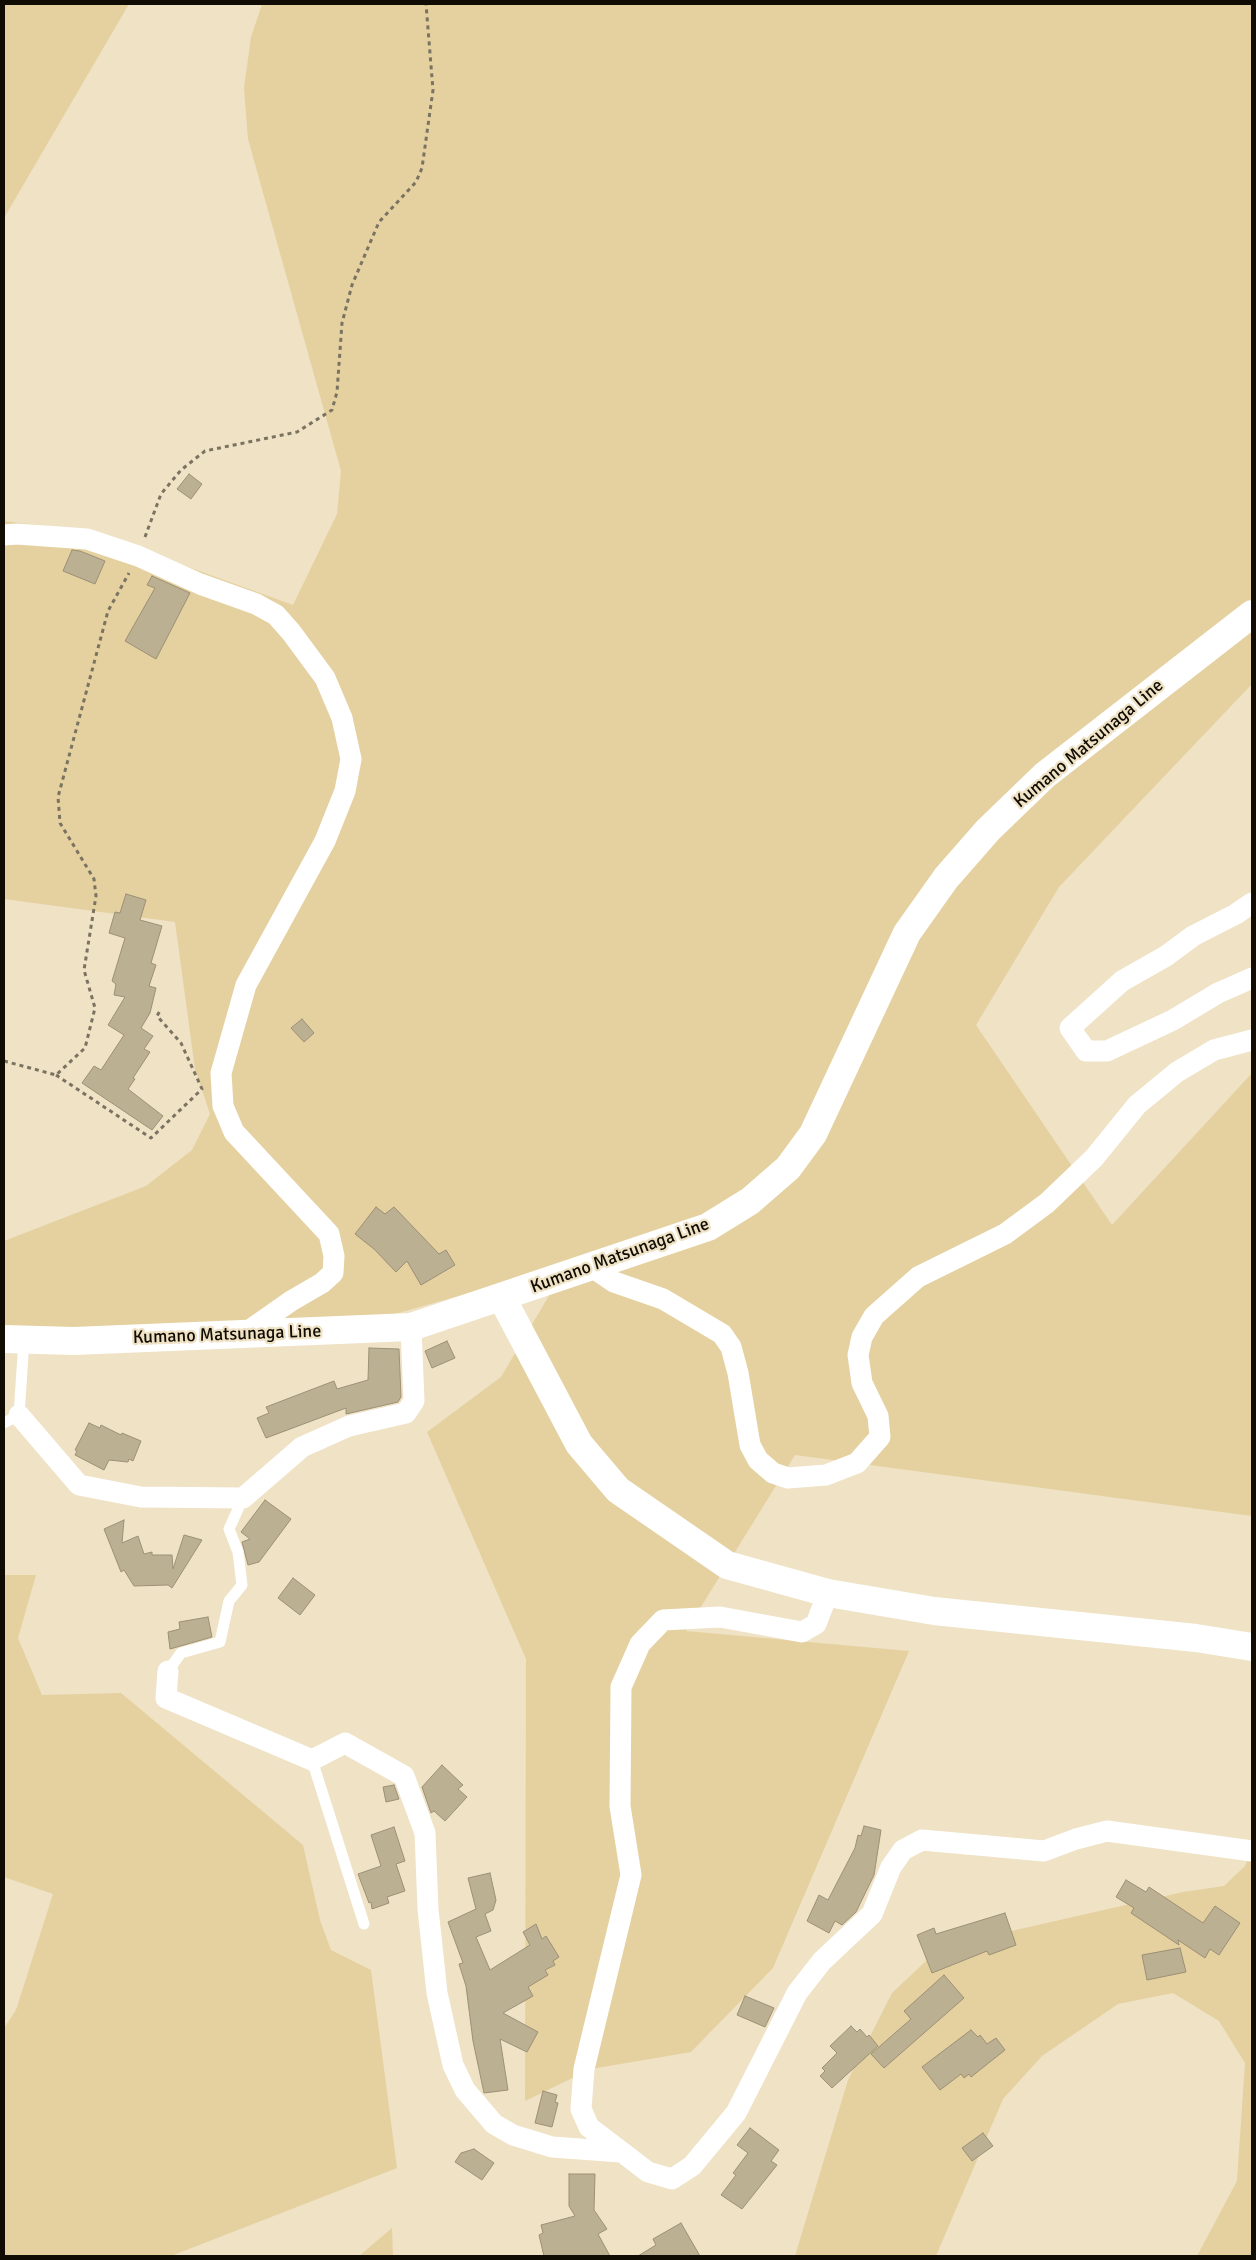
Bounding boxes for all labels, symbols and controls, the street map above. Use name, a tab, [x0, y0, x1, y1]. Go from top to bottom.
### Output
street label: Kumano Matsunaga Line	[1010, 675, 1168, 813]
street label: Kumano Matsunaga Line	[528, 1214, 712, 1298]
street label: Kumano Matsunaga Line	[132, 1321, 322, 1349]

